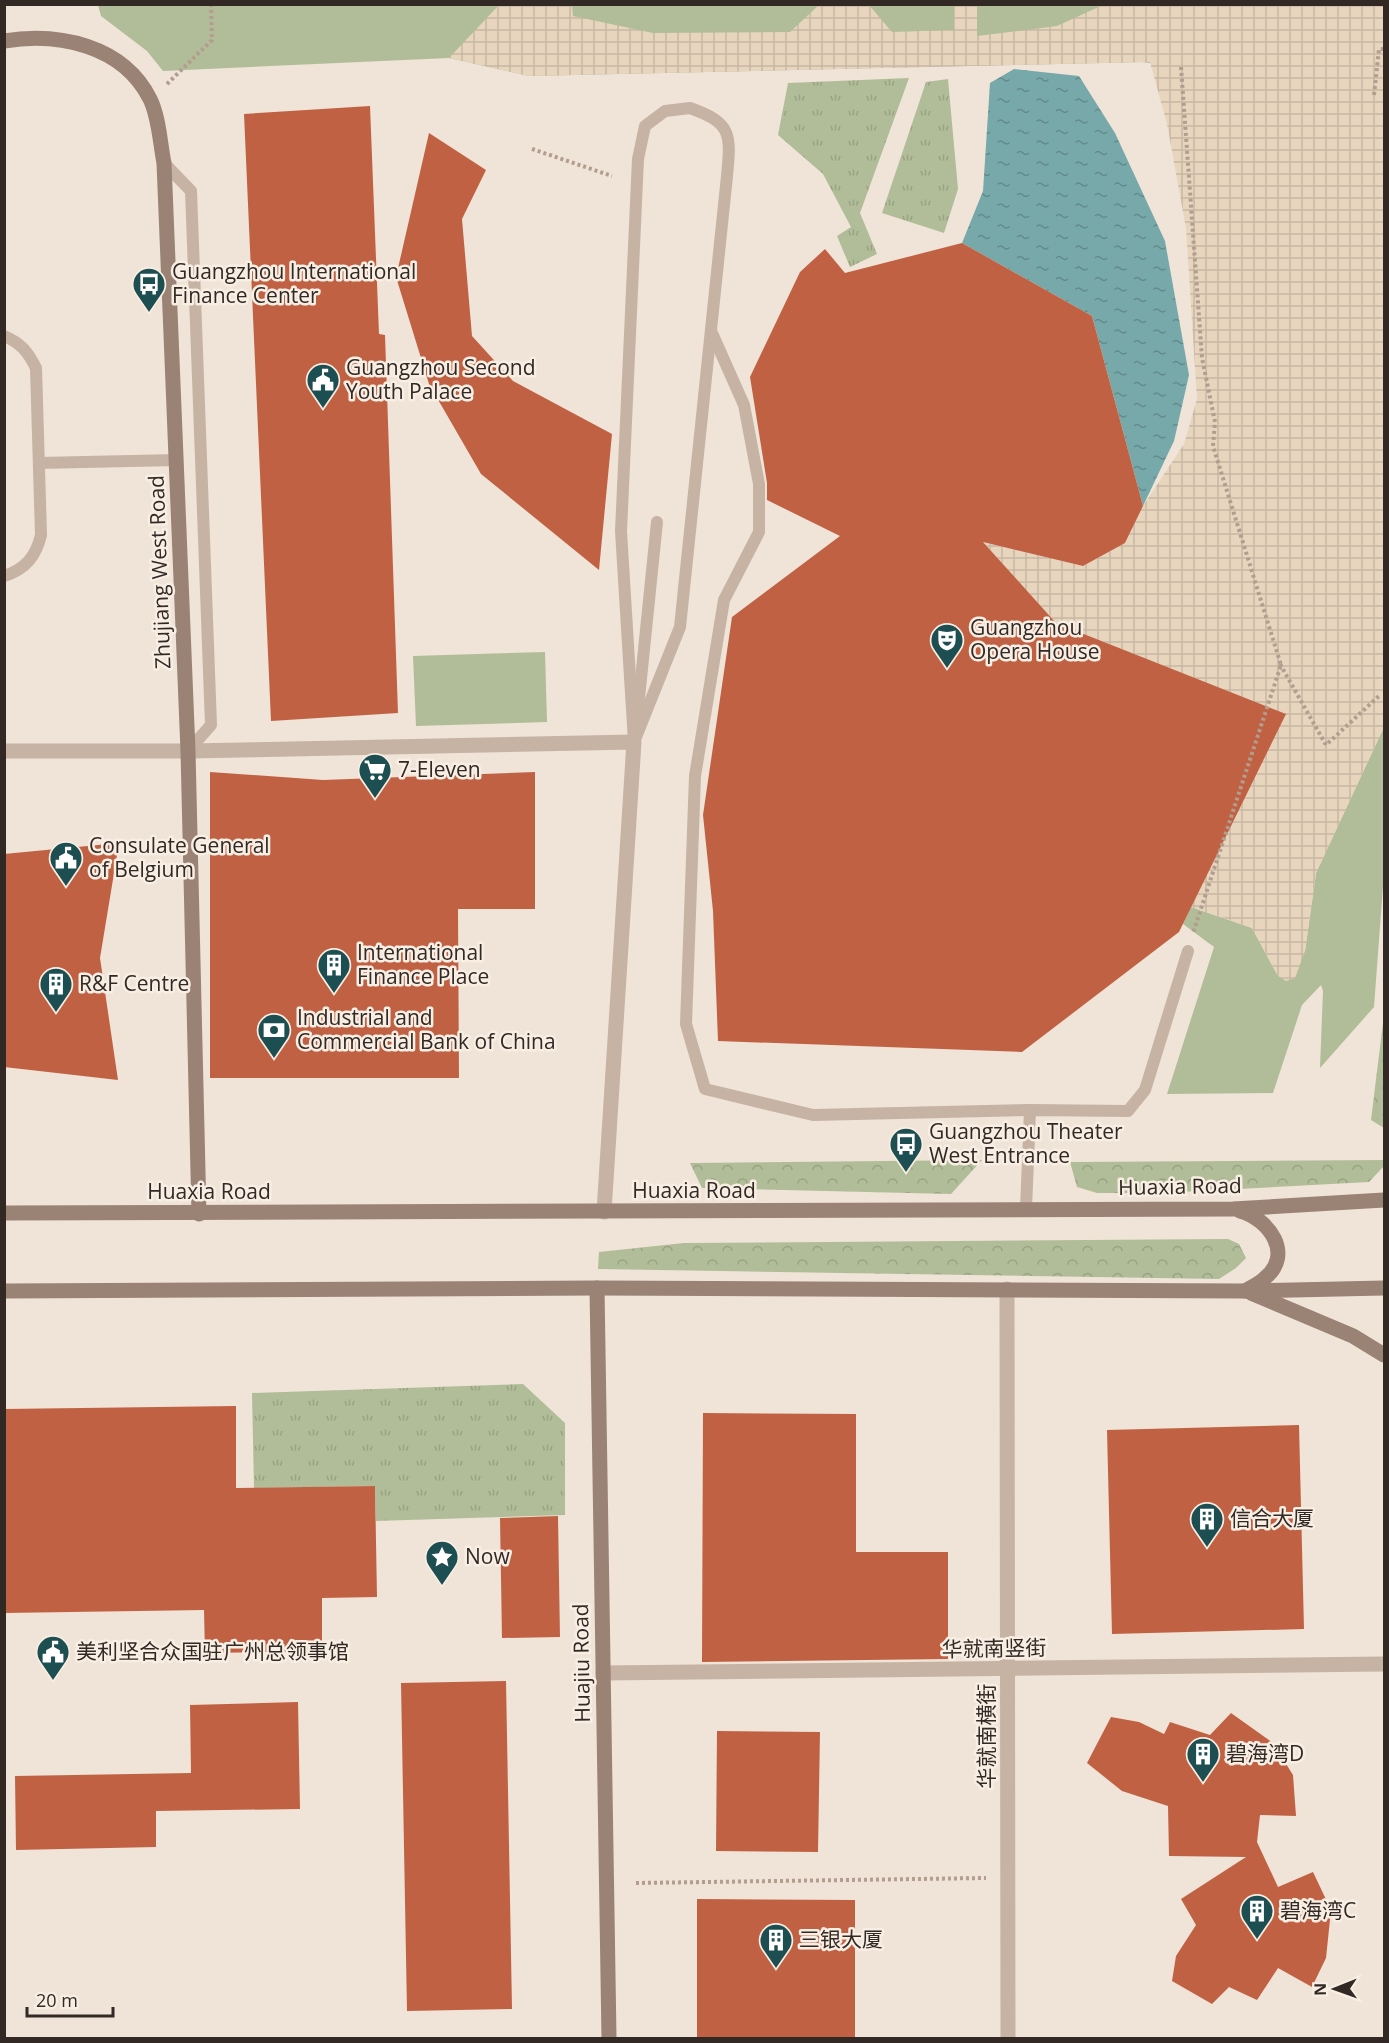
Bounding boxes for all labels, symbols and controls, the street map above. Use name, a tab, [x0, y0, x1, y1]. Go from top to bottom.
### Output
place label: Guangzhou International Finance Center	[172, 257, 416, 309]
bus stop icon: Guangzhou International Finance Center	[131, 266, 167, 313]
place label: Guangzhou Second Youth Palace	[346, 353, 536, 405]
public building icon: Guangzhou Second Youth Palace	[305, 362, 341, 409]
street label: Zhujiang West Road	[142, 475, 176, 669]
place label: Guangzhou Opera House	[970, 613, 1099, 665]
theatre icon: Guangzhou Opera House	[929, 622, 965, 669]
supermarket icon: 7-Eleven	[357, 752, 393, 799]
place label: 7-Eleven	[398, 755, 481, 783]
place label: Consulate General of Belgium	[89, 831, 270, 883]
public building icon: Consulate General of Belgium	[48, 840, 84, 887]
place label: International Finance Place	[357, 938, 489, 990]
building icon: International Finance Place	[316, 947, 352, 994]
building icon: R&F Centre	[38, 966, 74, 1013]
place label: R&F Centre	[79, 969, 189, 997]
place label: Industrial and Commercial Bank of China	[297, 1003, 556, 1055]
bank icon: Industrial and Commercial Bank of China	[256, 1012, 292, 1059]
place label: Guangzhou Theater West Entrance	[929, 1117, 1123, 1169]
bus stop icon: Guangzhou Theater West Entrance	[888, 1126, 924, 1173]
street label: Huaxia Road	[1118, 1171, 1242, 1201]
street label: Huaxia Road	[632, 1176, 756, 1204]
street label: Huaxia Road	[147, 1177, 271, 1205]
building icon: 信合大厦	[1189, 1501, 1225, 1548]
place label: 信合大厦	[1230, 1504, 1314, 1532]
place icon: Now	[424, 1539, 460, 1586]
place label: Now	[465, 1542, 510, 1570]
street label: Huajiu Road	[566, 1603, 596, 1723]
street label: 华就南竖街	[941, 1633, 1047, 1663]
public building icon: 美利坚合众国驻广州总领事馆	[35, 1634, 71, 1681]
place label: 美利坚合众国驻广州总领事馆	[76, 1637, 349, 1665]
street label: 华就南横街	[972, 1684, 1000, 1789]
building icon: 碧海湾D	[1185, 1736, 1221, 1783]
place label: 碧海湾D	[1226, 1739, 1304, 1767]
building icon: 碧海湾C	[1239, 1893, 1275, 1940]
place label: 碧海湾C	[1280, 1896, 1356, 1924]
building icon: 三银大厦	[758, 1922, 794, 1969]
place label: 三银大厦	[799, 1925, 883, 1953]
north arrow	[1305, 1959, 1365, 2019]
scale bar	[27, 1980, 112, 2018]
text: N	[1309, 1983, 1331, 1996]
text: 20 m	[36, 1988, 78, 2012]

